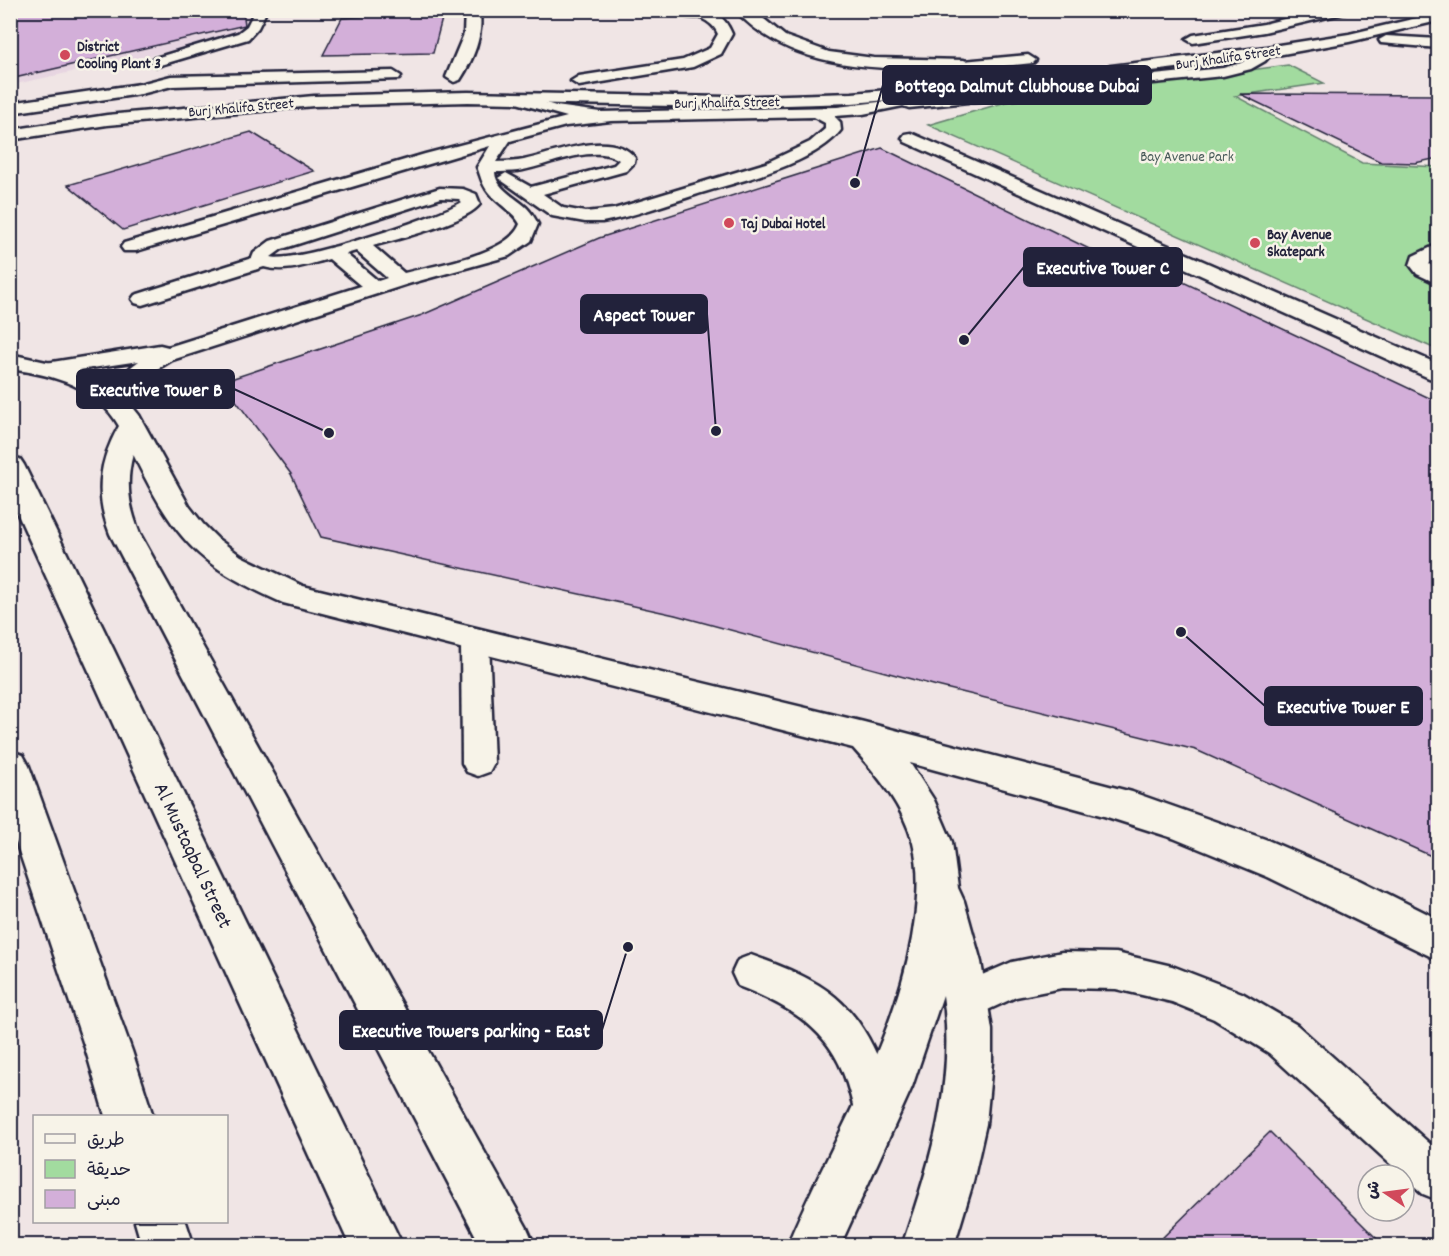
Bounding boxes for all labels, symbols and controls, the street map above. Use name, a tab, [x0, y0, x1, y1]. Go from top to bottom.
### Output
place label: District Cooling Plant 3	[77, 37, 161, 76]
street label: Burj Khalifa Street	[1174, 41, 1283, 77]
marker: District Cooling Plant 3	[58, 48, 72, 62]
callout: Bottega Dalmut Clubhouse Dubai	[883, 66, 1151, 104]
text: Bottega Dalmut Clubhouse Dubai	[895, 74, 1140, 102]
street label: Burj Khalifa Street	[674, 92, 781, 116]
street label: Burj Khalifa Street	[187, 93, 295, 125]
park label: Bay Avenue Park	[1140, 147, 1234, 169]
place label: Taj Dubai Hotel	[741, 214, 826, 236]
marker: Taj Dubai Hotel	[722, 216, 736, 230]
place label: Bay Avenue Skatepark	[1267, 225, 1332, 264]
marker: Bay Avenue Skatepark	[1248, 236, 1262, 250]
callout: Executive Tower C	[1024, 248, 1182, 286]
text: Executive Tower C	[1036, 256, 1170, 284]
callout: Aspect Tower	[581, 295, 707, 333]
text: Aspect Tower	[593, 303, 695, 331]
callout: Executive Tower B	[77, 370, 234, 408]
text: Executive Tower B	[90, 378, 222, 406]
callout: Executive Tower E	[1265, 687, 1422, 725]
text: Executive Tower E	[1277, 695, 1410, 723]
street label: Al Mustaqbal Street	[144, 778, 238, 935]
callout: Executive Towers parking - East	[340, 1011, 602, 1049]
text: Executive Towers parking - East	[352, 1019, 591, 1047]
legend	[33, 1115, 228, 1223]
text: طريق	[87, 1129, 125, 1154]
text: حديقة	[87, 1159, 131, 1184]
north arrow	[1356, 1163, 1416, 1223]
text: ش	[1361, 1179, 1387, 1201]
text: مبنى	[87, 1189, 121, 1214]

